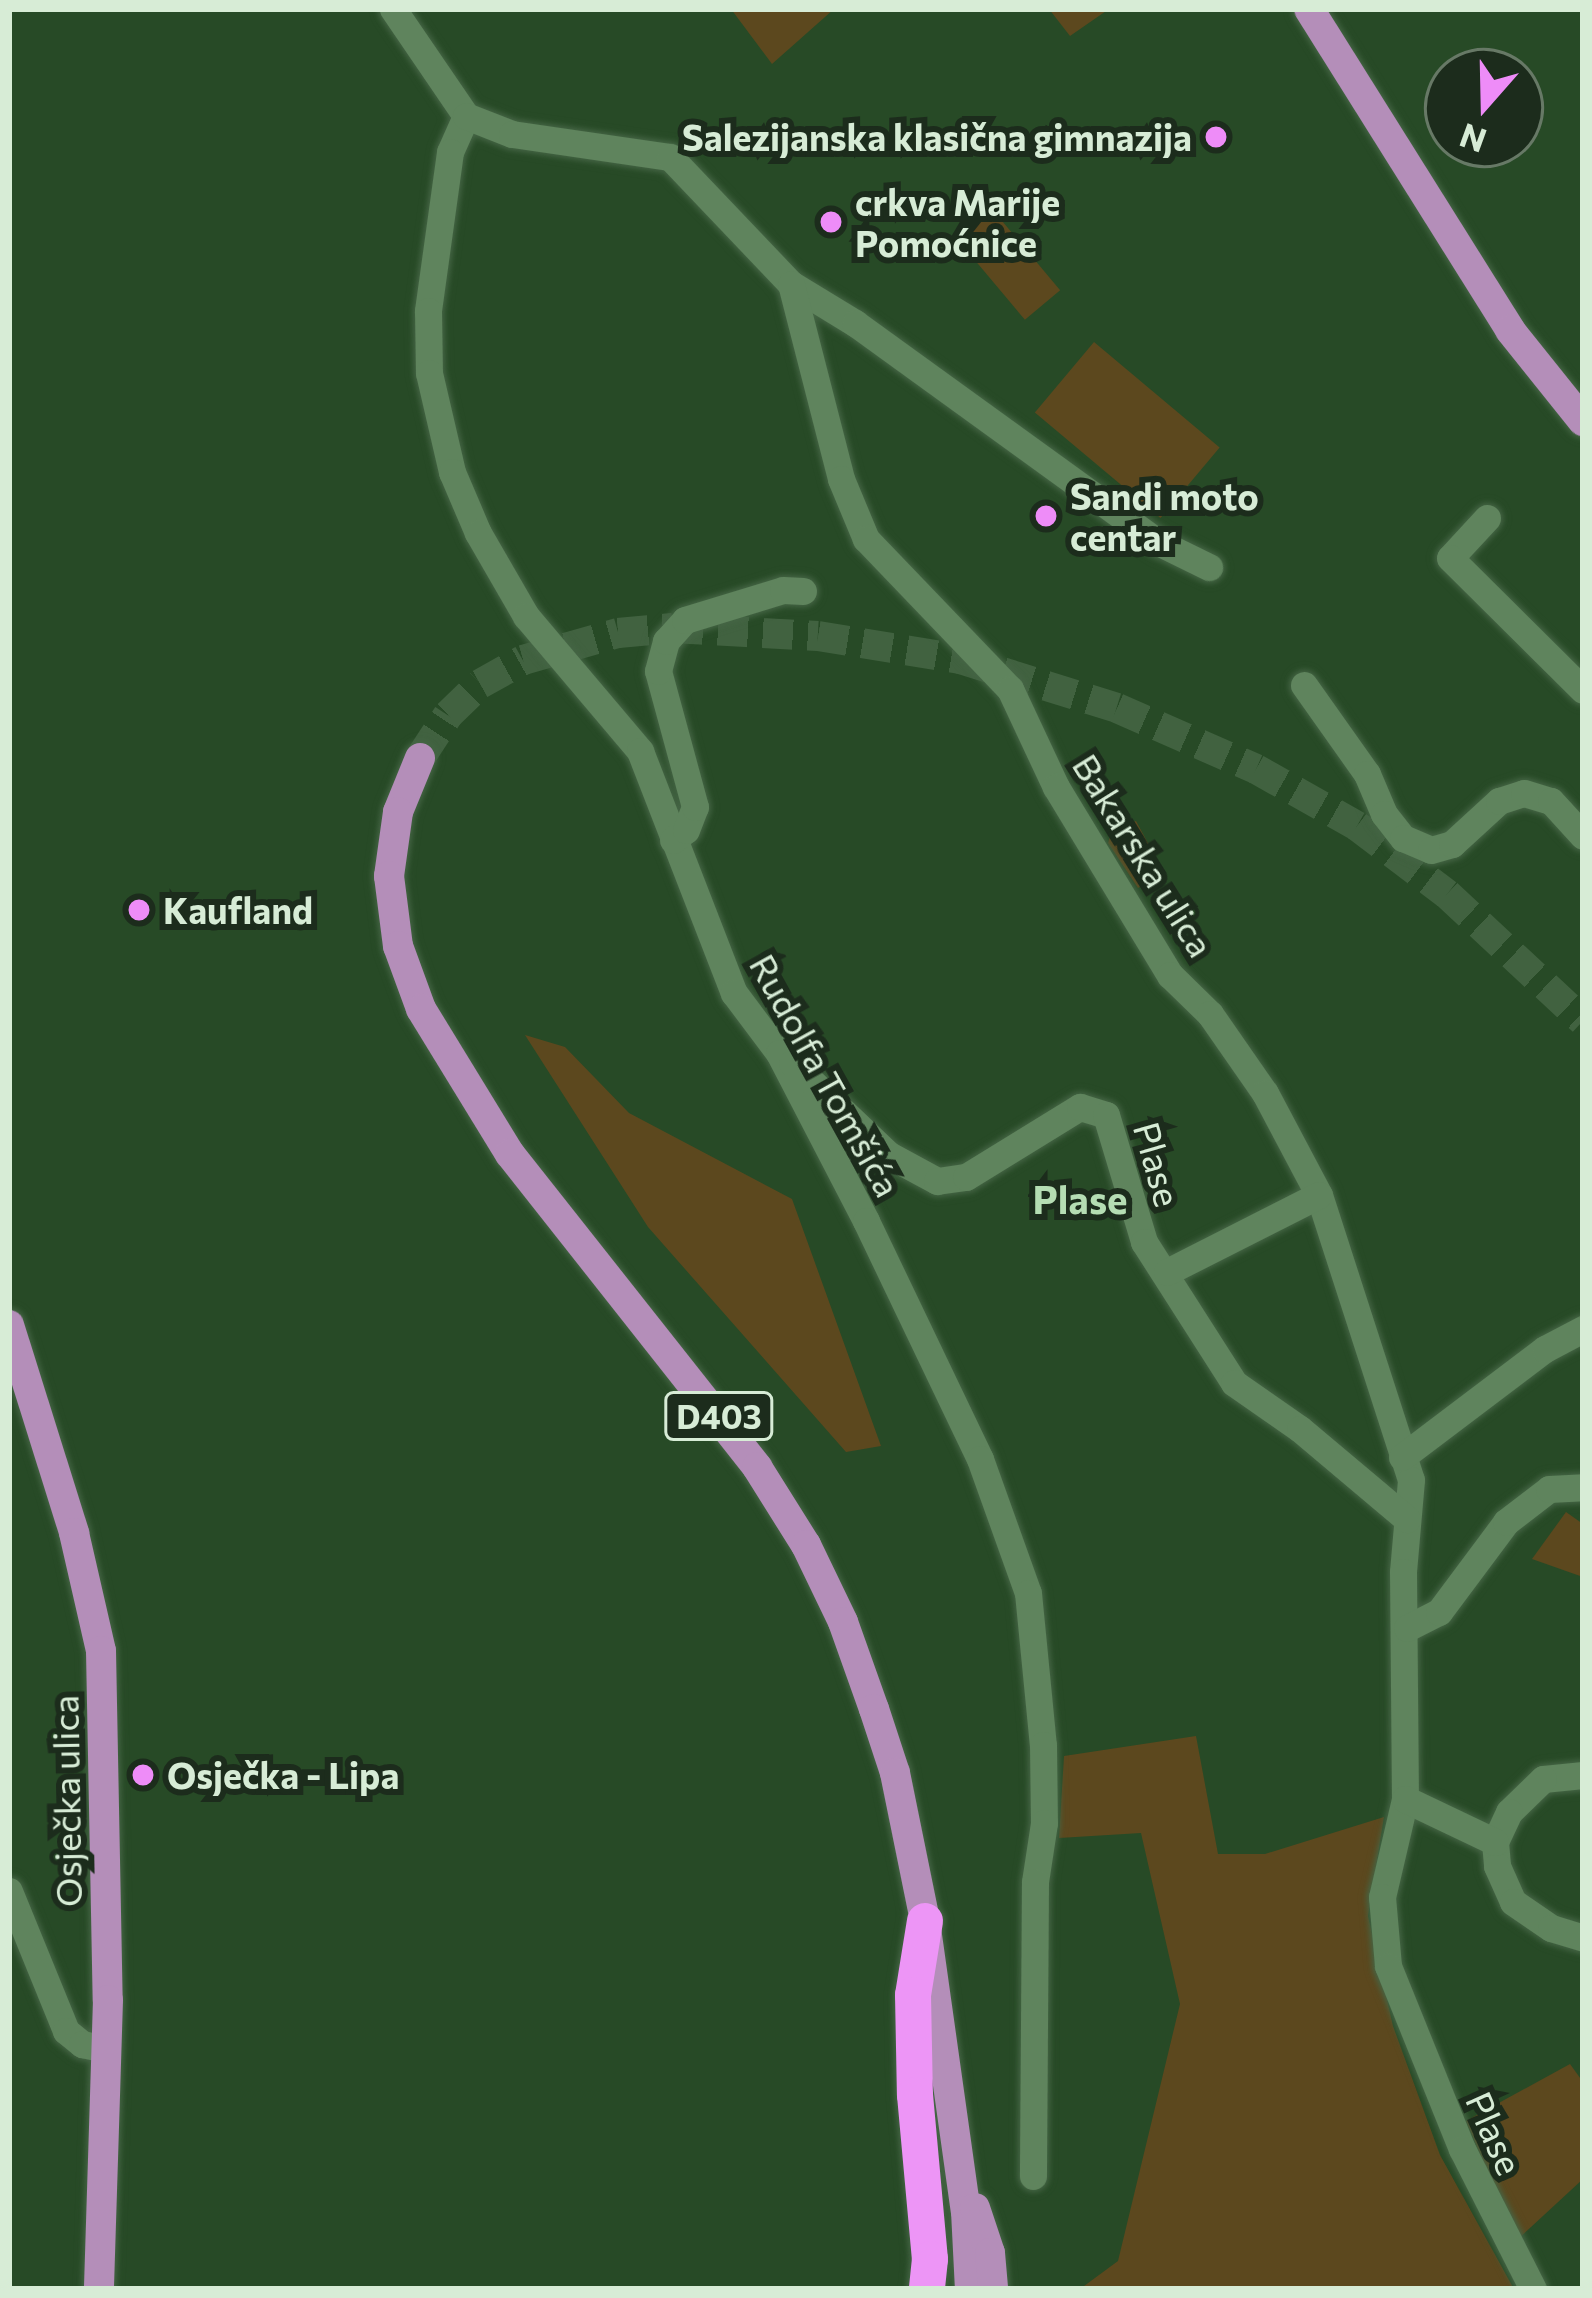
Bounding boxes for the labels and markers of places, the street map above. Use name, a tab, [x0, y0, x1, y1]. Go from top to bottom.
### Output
place label: Salezijanska klasična gimnazija	[682, 115, 1192, 159]
marker: Salezijanska klasična gimnazija	[1203, 124, 1229, 150]
place label: crkva Marije Pomoćnice	[855, 179, 1060, 264]
marker: crkva Marije Pomoćnice	[818, 209, 844, 235]
place label: Sandi moto centar	[1070, 473, 1259, 558]
marker: Sandi moto centar	[1033, 503, 1059, 529]
place label: Kaufland	[163, 888, 313, 932]
marker: Kaufland	[126, 897, 152, 923]
place label: Osječka - Lipa	[167, 1753, 399, 1797]
marker: Osječka - Lipa	[130, 1762, 156, 1788]

